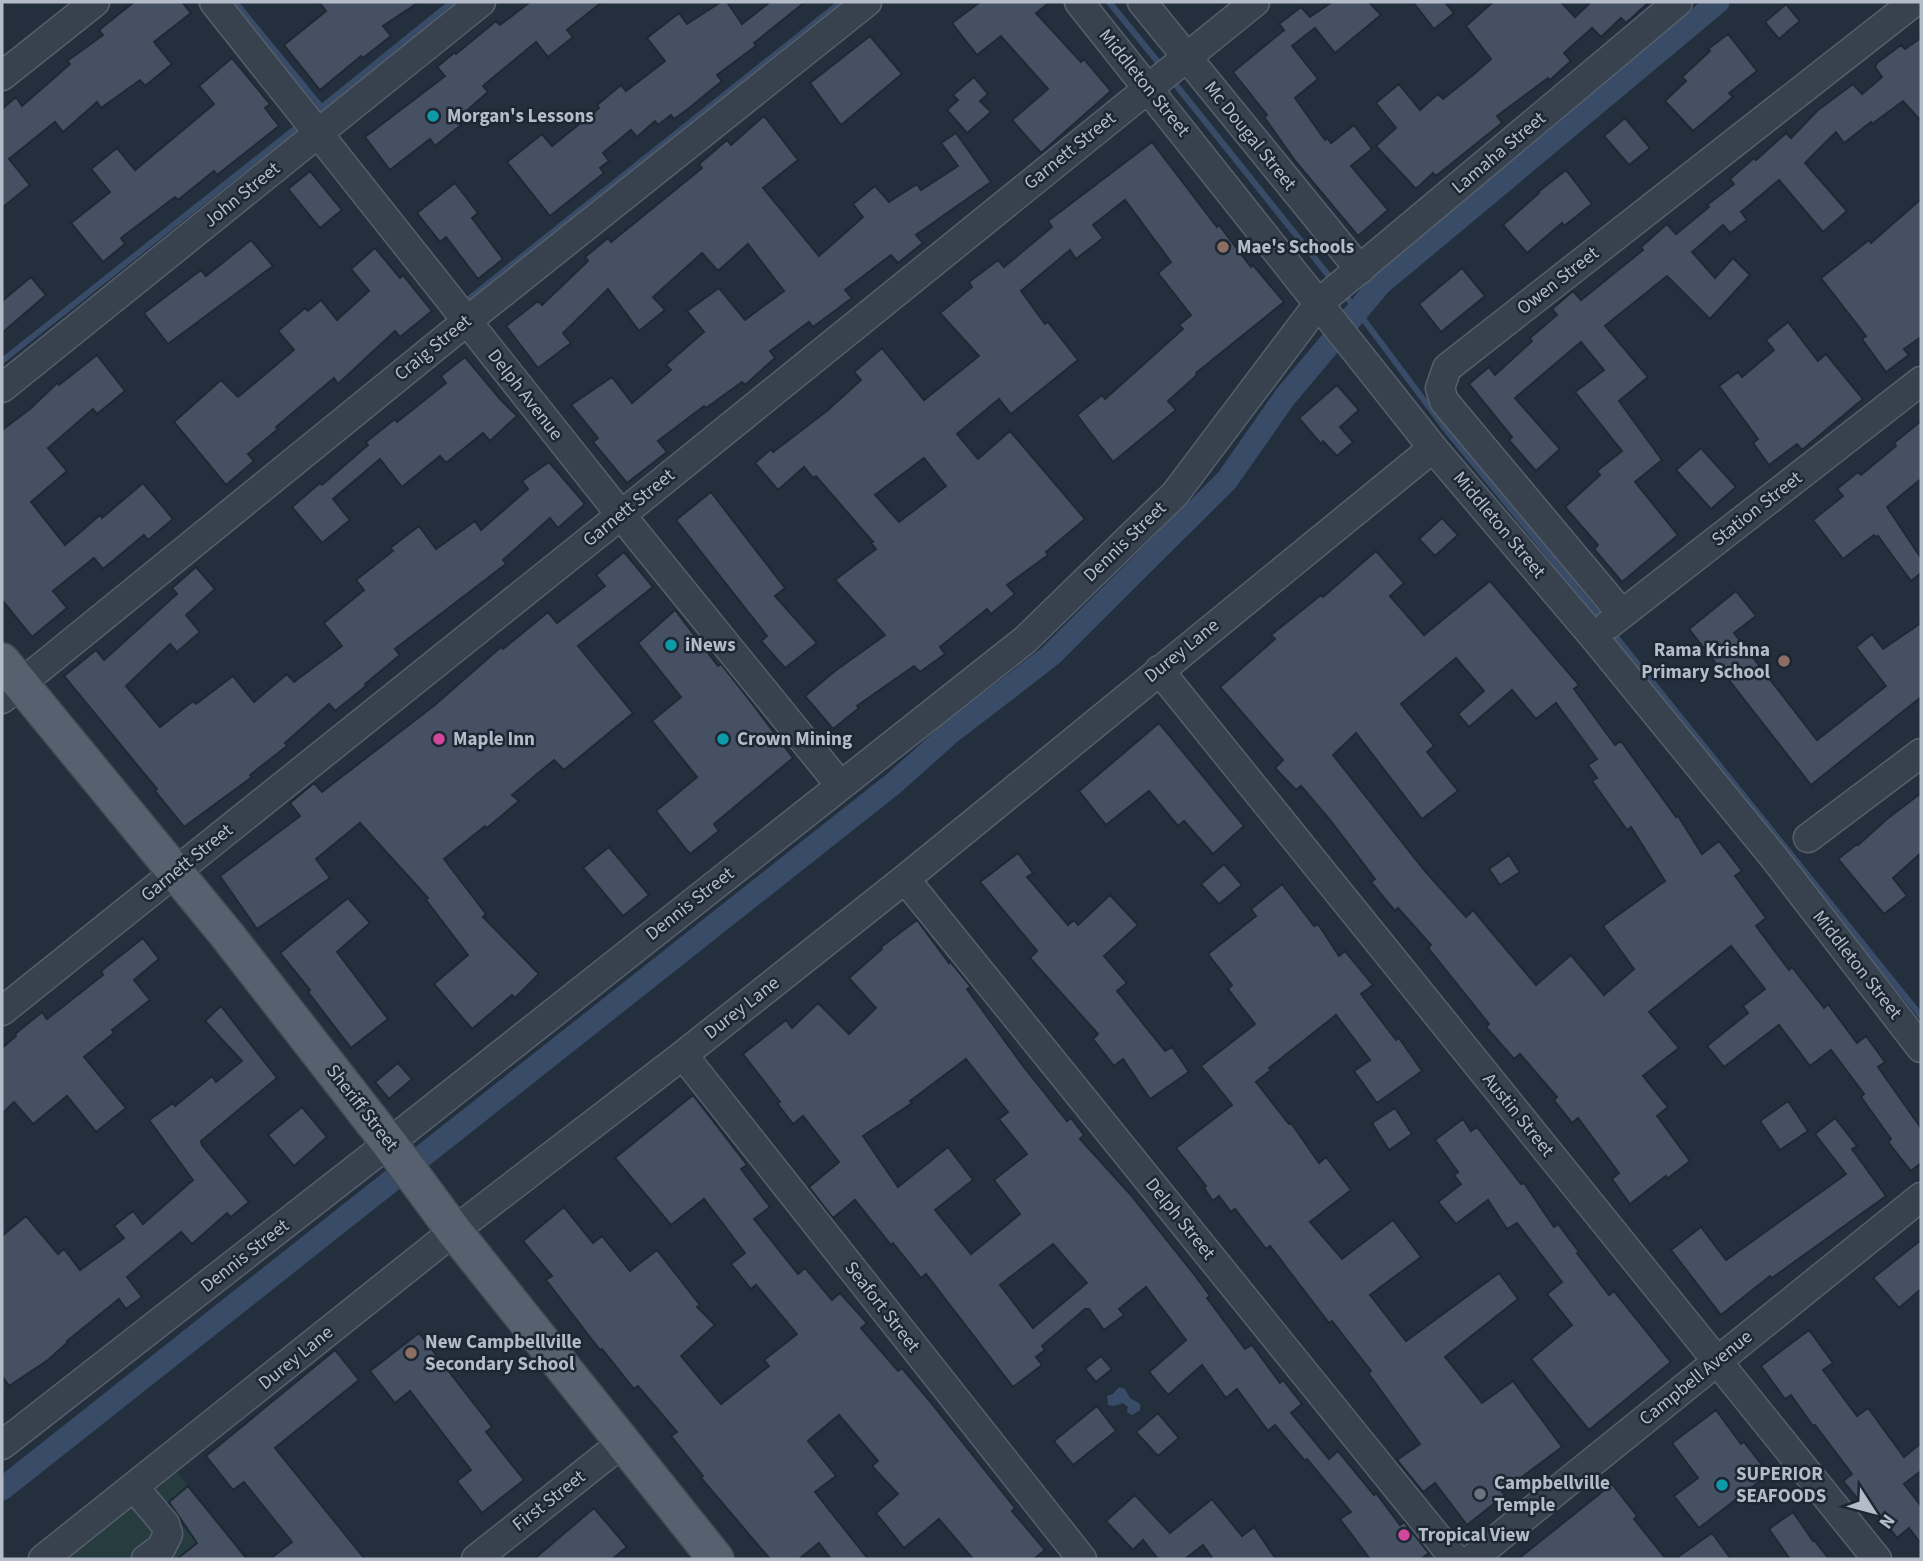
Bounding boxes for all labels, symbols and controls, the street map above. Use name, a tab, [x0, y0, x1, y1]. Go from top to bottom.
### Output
street label: Middleton Street	[1092, 23, 1196, 143]
street label: Mc Dougal Street	[1197, 76, 1303, 197]
place label: Morgan's Lessons	[447, 103, 594, 130]
street label: Garnett Street	[1018, 105, 1122, 197]
street label: Lamaha Street	[1446, 105, 1552, 200]
marker: Morgan's Lessons	[425, 108, 441, 124]
street label: John Street	[198, 155, 287, 234]
place label: Mae's Schools	[1237, 234, 1354, 261]
marker: Mae's Schools	[1215, 239, 1231, 255]
street label: Owen Street	[1511, 240, 1605, 322]
street label: Craig Street	[389, 308, 478, 388]
street label: Delph Avenue	[481, 344, 569, 446]
street label: Garnett Street	[577, 462, 681, 554]
street label: Station Street	[1706, 465, 1808, 553]
street label: Middleton Street	[1446, 466, 1552, 585]
street label: Dennis Street	[1078, 495, 1173, 589]
street label: Durey Lane	[1139, 612, 1225, 690]
place label: iNews	[685, 632, 736, 659]
marker: iNews	[663, 637, 679, 653]
place label: Rama Krishna Primary School	[1641, 637, 1771, 686]
marker: Rama Krishna Primary School	[1776, 653, 1792, 669]
place label: Maple Inn	[453, 726, 535, 753]
place label: Crown Mining	[737, 726, 852, 753]
marker: Maple Inn	[431, 731, 447, 747]
marker: Crown Mining	[715, 731, 731, 747]
street label: Garnett Street	[135, 817, 239, 909]
street label: Dennis Street	[640, 860, 741, 947]
street label: Middleton Street	[1806, 905, 1909, 1026]
street label: Durey Lane	[699, 970, 785, 1046]
street label: Sheriff Street	[319, 1059, 405, 1158]
street label: Austin Street	[1476, 1067, 1561, 1163]
street label: Delph Street	[1139, 1172, 1222, 1266]
street label: Dennis Street	[195, 1212, 296, 1299]
street label: Seafort Street	[838, 1256, 927, 1359]
street label: Durey Lane	[253, 1319, 339, 1397]
street label: Campbell Avenue	[1634, 1324, 1758, 1432]
place label: New Campbellville Secondary School	[425, 1329, 582, 1378]
marker: New Campbellville Secondary School	[403, 1345, 419, 1361]
place label: SUPERIOR SEAFOODS	[1736, 1461, 1826, 1510]
street label: First Street	[507, 1464, 592, 1538]
place label: Campbellville Temple	[1494, 1470, 1610, 1519]
marker: SUPERIOR SEAFOODS	[1714, 1477, 1730, 1493]
north arrow	[1839, 1477, 1909, 1547]
marker: Campbellville Temple	[1472, 1486, 1488, 1502]
text: N	[1872, 1508, 1901, 1534]
place label: Tropical View	[1418, 1522, 1530, 1549]
marker: Tropical View	[1396, 1527, 1412, 1543]

